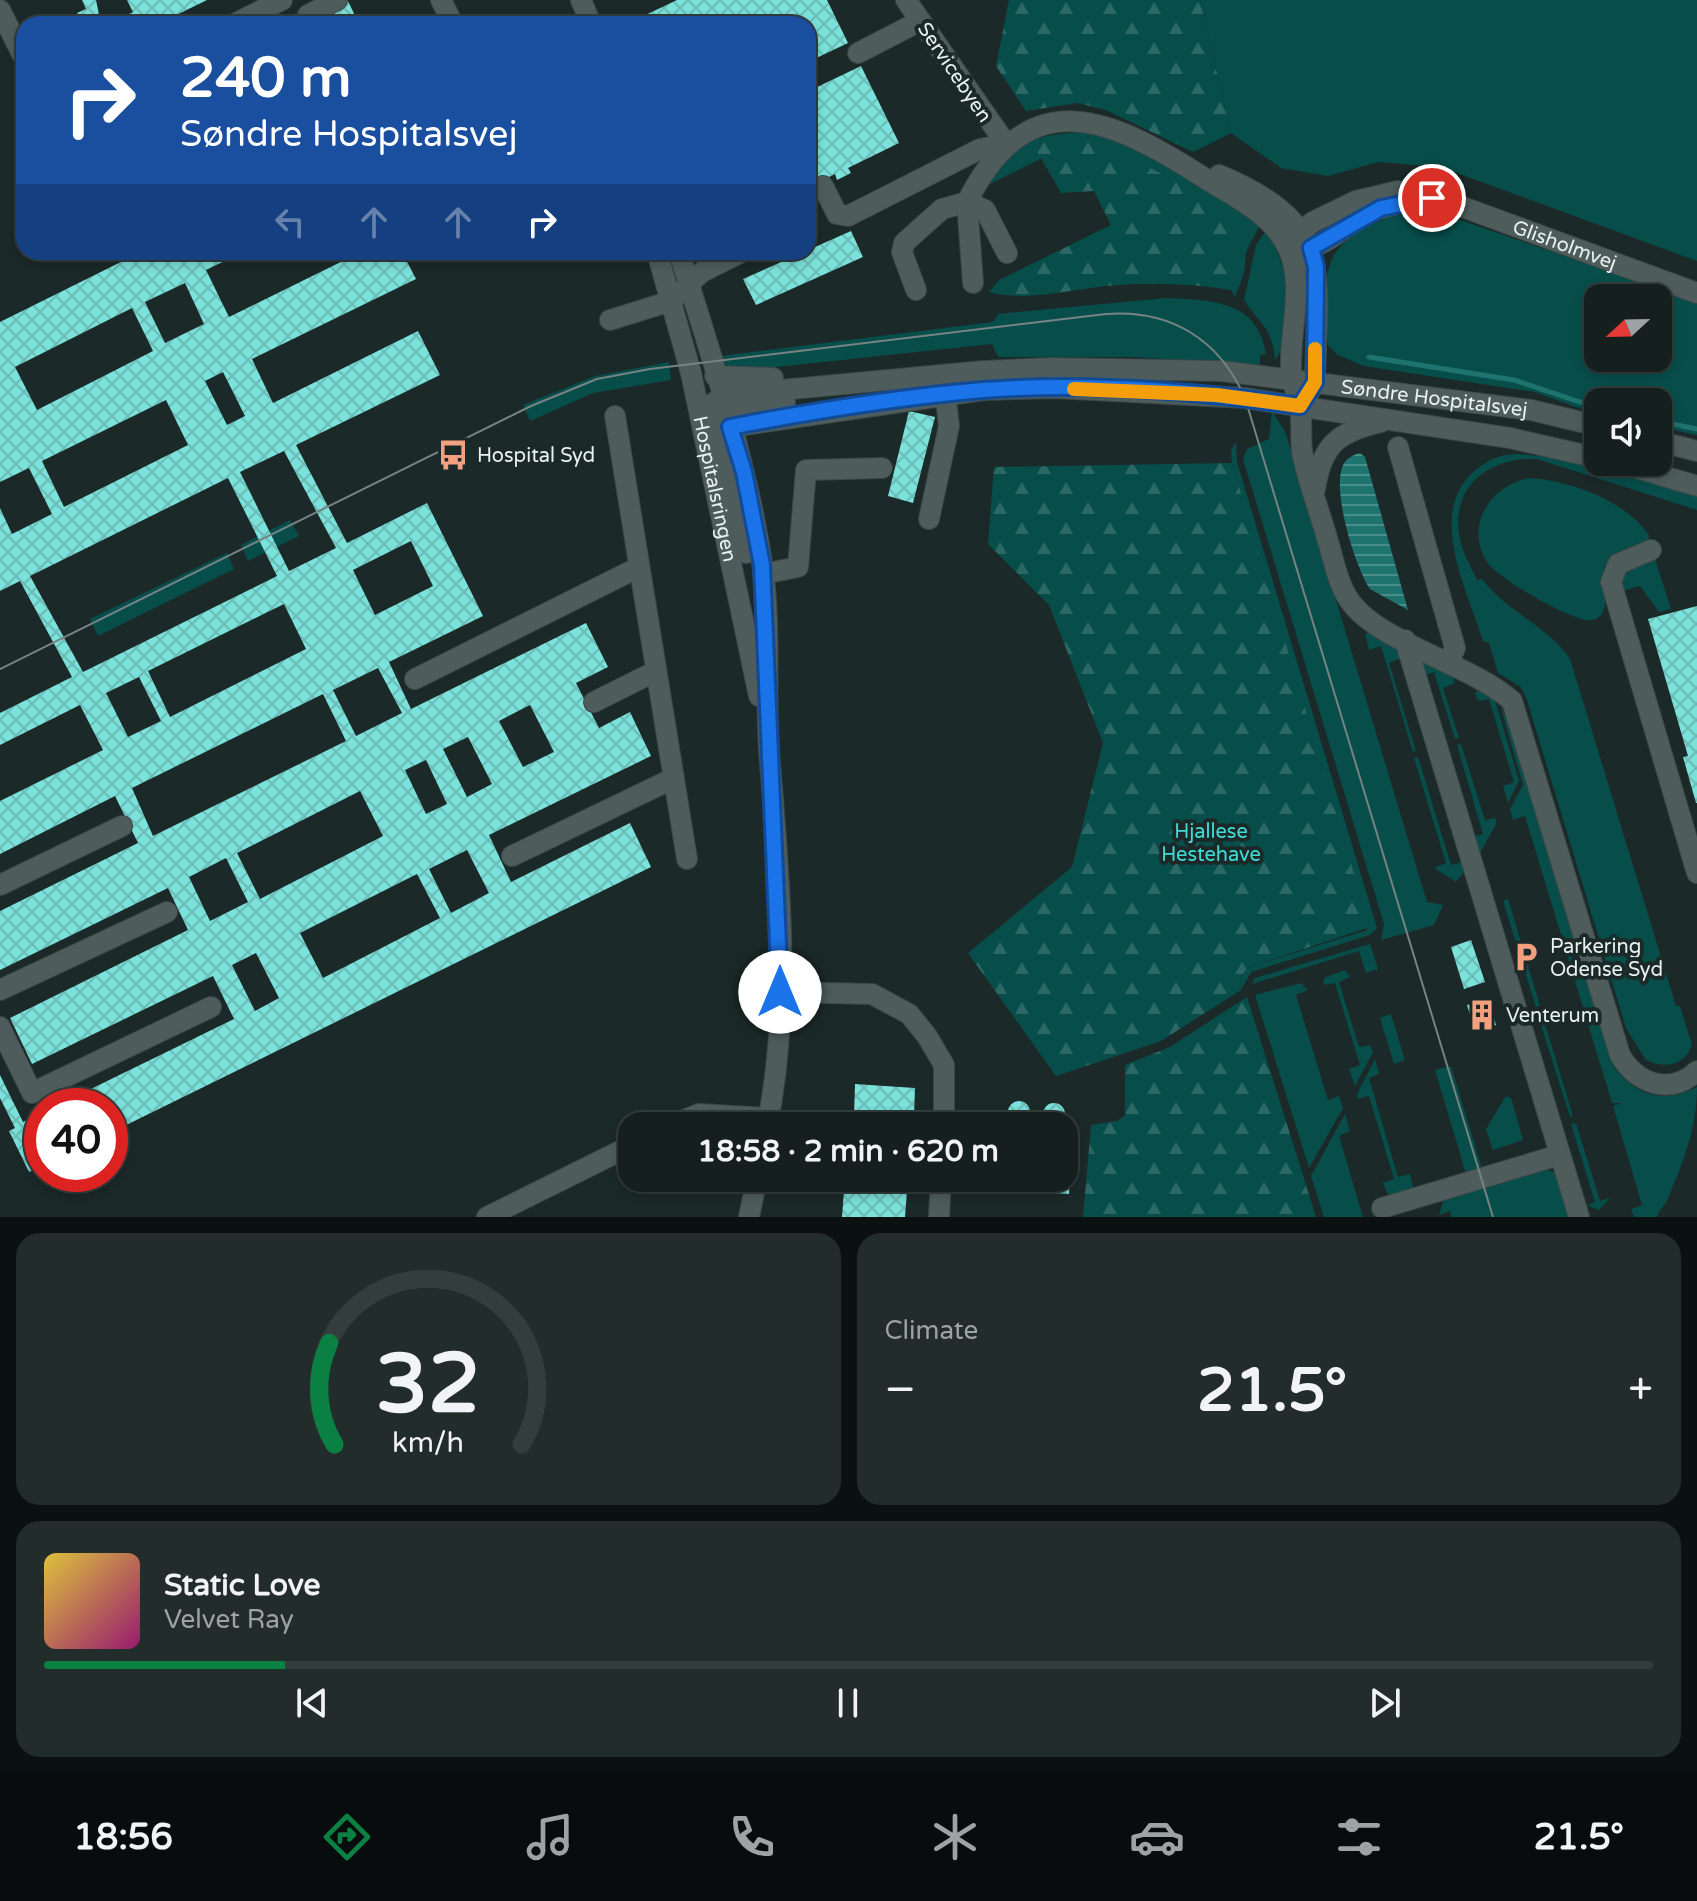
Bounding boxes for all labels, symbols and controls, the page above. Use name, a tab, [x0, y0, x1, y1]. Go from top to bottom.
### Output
street label: Servicebyen	[912, 18, 996, 127]
text: 240 m	[180, 45, 351, 112]
icon: right	[48, 48, 152, 152]
text: Søndre Hospitalsvej	[180, 113, 518, 156]
pin	[1398, 164, 1466, 232]
icon: arrive	[1410, 176, 1454, 220]
icon: left	[268, 200, 312, 244]
icon: ahead	[352, 200, 396, 244]
icon: ahead	[436, 200, 480, 244]
icon: right	[520, 200, 564, 244]
street label: Glisholmvej	[1509, 215, 1620, 275]
north arrow	[1584, 284, 1672, 372]
map controls	[1584, 284, 1672, 476]
street label: Søndre Hospitalsvej	[1340, 375, 1529, 422]
button: sound	[1584, 388, 1672, 476]
street label: Hospitalsringen	[687, 414, 741, 564]
bus stop icon: Hospital Syd	[436, 438, 470, 472]
place label: Hospital Syd	[477, 444, 595, 468]
park label: Hjallese Hestehave	[1161, 820, 1261, 867]
place label: Parkering Odense Syd	[1550, 935, 1663, 982]
parking icon: Parkering Odense Syd	[1509, 940, 1543, 974]
position arrow	[738, 950, 822, 1034]
building icon: Venterum	[1465, 998, 1499, 1032]
place label: Venterum	[1506, 1004, 1599, 1028]
speed limit sign: 40	[24, 1088, 128, 1192]
text: 18:58 · 2 min · 620 m	[697, 1133, 999, 1170]
text: Climate	[885, 1315, 978, 1346]
text: 32	[376, 1335, 480, 1435]
text: 21.5°	[1197, 1355, 1347, 1427]
text: −	[885, 1364, 916, 1417]
text: +	[1628, 1364, 1653, 1417]
text: km/h	[392, 1426, 464, 1460]
text: Static Love	[164, 1567, 320, 1604]
text: Velvet Ray	[164, 1604, 294, 1635]
icon: previous	[290, 1681, 334, 1725]
icon: pause	[826, 1681, 870, 1725]
icon: next	[1363, 1681, 1407, 1725]
icon: directions	[319, 1809, 375, 1865]
icon: music	[522, 1809, 578, 1865]
icon: phone	[724, 1809, 780, 1865]
icon: climate	[927, 1809, 983, 1865]
icon: car	[1129, 1809, 1185, 1865]
icon: filters	[1331, 1809, 1387, 1865]
text: 18:56	[73, 1816, 173, 1859]
text: 21.5°	[1534, 1816, 1624, 1859]

